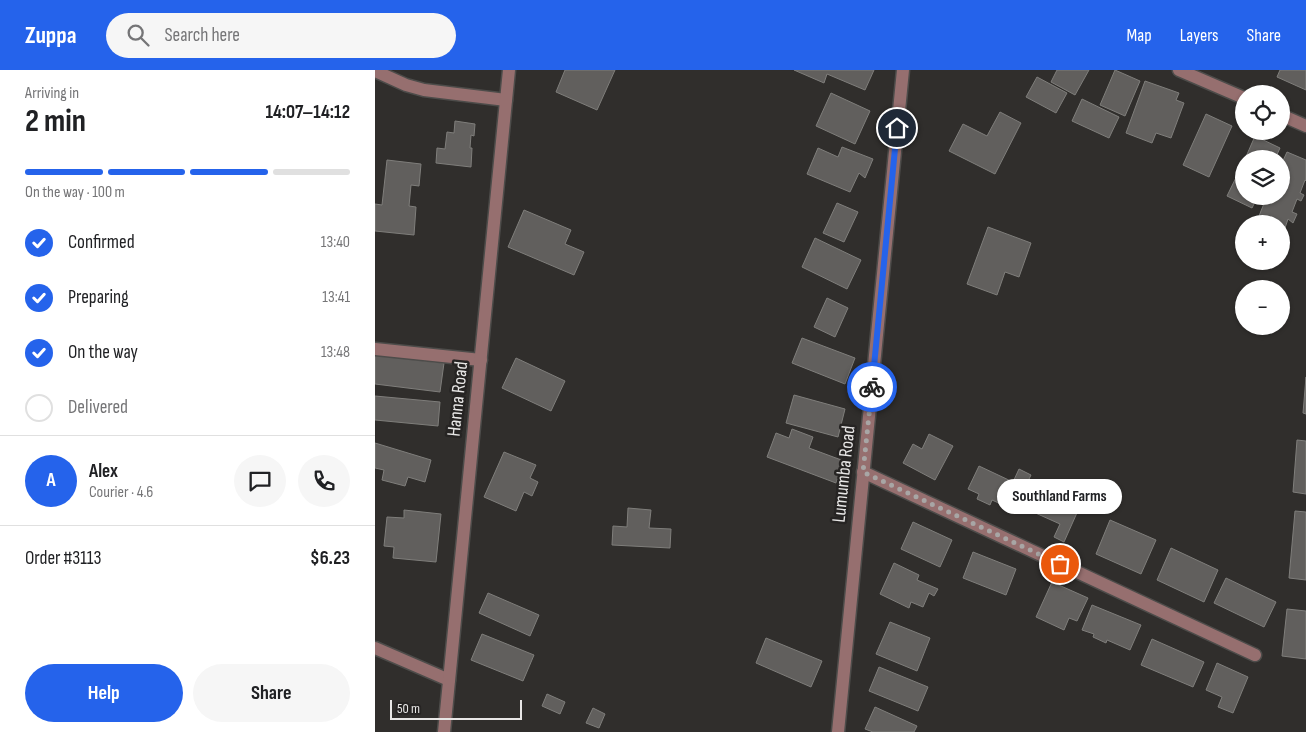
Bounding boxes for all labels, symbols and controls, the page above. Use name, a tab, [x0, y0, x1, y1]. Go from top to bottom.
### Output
search box	[106, 13, 456, 58]
text: Zuppa	[25, 21, 76, 50]
icon: search	[124, 21, 152, 49]
text: Search here	[164, 24, 240, 47]
text: Map	[1127, 25, 1152, 46]
text: Layers	[1180, 25, 1219, 46]
text: Share	[1247, 25, 1281, 46]
text: Arriving in	[25, 84, 79, 103]
map controls	[1235, 85, 1290, 335]
button: locate	[1235, 85, 1290, 140]
text: 14:07–14:12	[265, 101, 350, 124]
text: 2 min	[25, 102, 86, 141]
pin	[876, 107, 918, 149]
icon: home	[883, 114, 911, 142]
button: layers	[1235, 150, 1290, 205]
text: On the way · 100 m	[25, 183, 125, 202]
button: +	[1235, 215, 1290, 270]
icon: check	[25, 229, 53, 257]
text: Confirmed	[68, 231, 135, 254]
text: 13:40	[321, 233, 350, 252]
button: −	[1235, 280, 1290, 335]
icon: check	[25, 284, 53, 312]
text: Preparing	[68, 286, 129, 309]
text: 13:41	[322, 288, 350, 307]
icon: check	[25, 339, 53, 367]
text: On the way	[68, 341, 138, 364]
text: 13:48	[321, 343, 350, 362]
street label: Hanna Road	[443, 360, 473, 438]
courier	[847, 362, 897, 412]
icon: bike	[858, 373, 886, 401]
text: Delivered	[68, 396, 128, 419]
street label: Lumumba Road	[827, 424, 861, 524]
button: chat	[234, 455, 286, 507]
button: phone	[298, 455, 350, 507]
text: Alex	[89, 460, 118, 483]
text: A	[46, 469, 56, 492]
callout: Southland Farms	[997, 479, 1123, 514]
text: Courier · 4.6	[89, 483, 153, 502]
text: Southland Farms	[1012, 487, 1107, 506]
pin	[1039, 543, 1081, 585]
text: Order #3113	[25, 547, 101, 570]
text: $6.23	[310, 547, 350, 570]
icon: bag	[1046, 550, 1074, 578]
button: Help	[25, 664, 183, 722]
button: Share	[193, 664, 350, 722]
scale bar	[390, 697, 523, 720]
text: 50 m	[397, 700, 420, 717]

